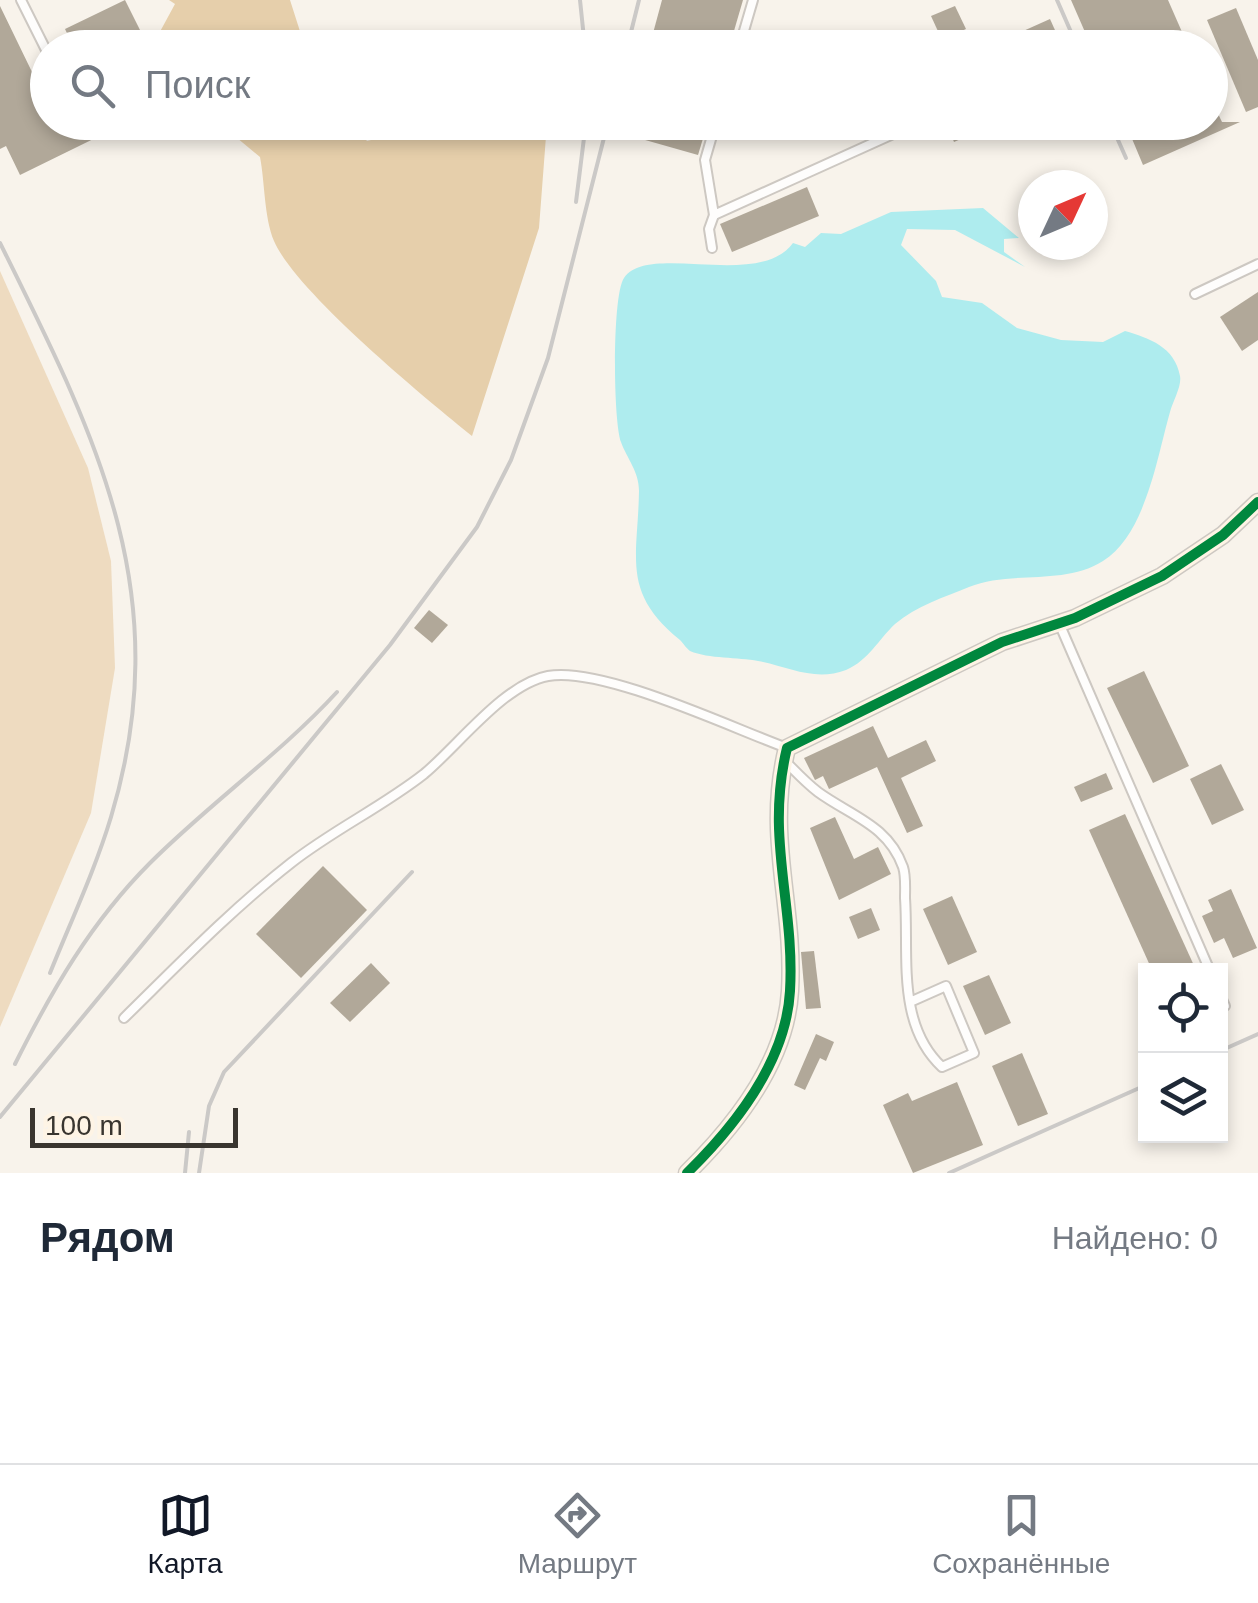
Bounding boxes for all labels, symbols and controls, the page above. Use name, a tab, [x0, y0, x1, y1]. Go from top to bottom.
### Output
search box	[30, 30, 1228, 140]
icon: search	[65, 58, 120, 113]
text: Поиск	[145, 64, 250, 106]
north arrow	[1018, 170, 1108, 260]
map controls	[1138, 963, 1228, 1143]
button: locate	[1138, 963, 1228, 1053]
button: layers	[1138, 1053, 1228, 1143]
scale bar	[30, 1103, 238, 1148]
text: 100 m	[45, 1110, 123, 1141]
text: Рядом	[40, 1214, 175, 1261]
text: Найдено: 0	[1052, 1220, 1218, 1256]
tab: Карта	[148, 1488, 223, 1580]
tab: Маршрут	[518, 1488, 637, 1580]
tab: Сохранённые	[932, 1488, 1110, 1580]

